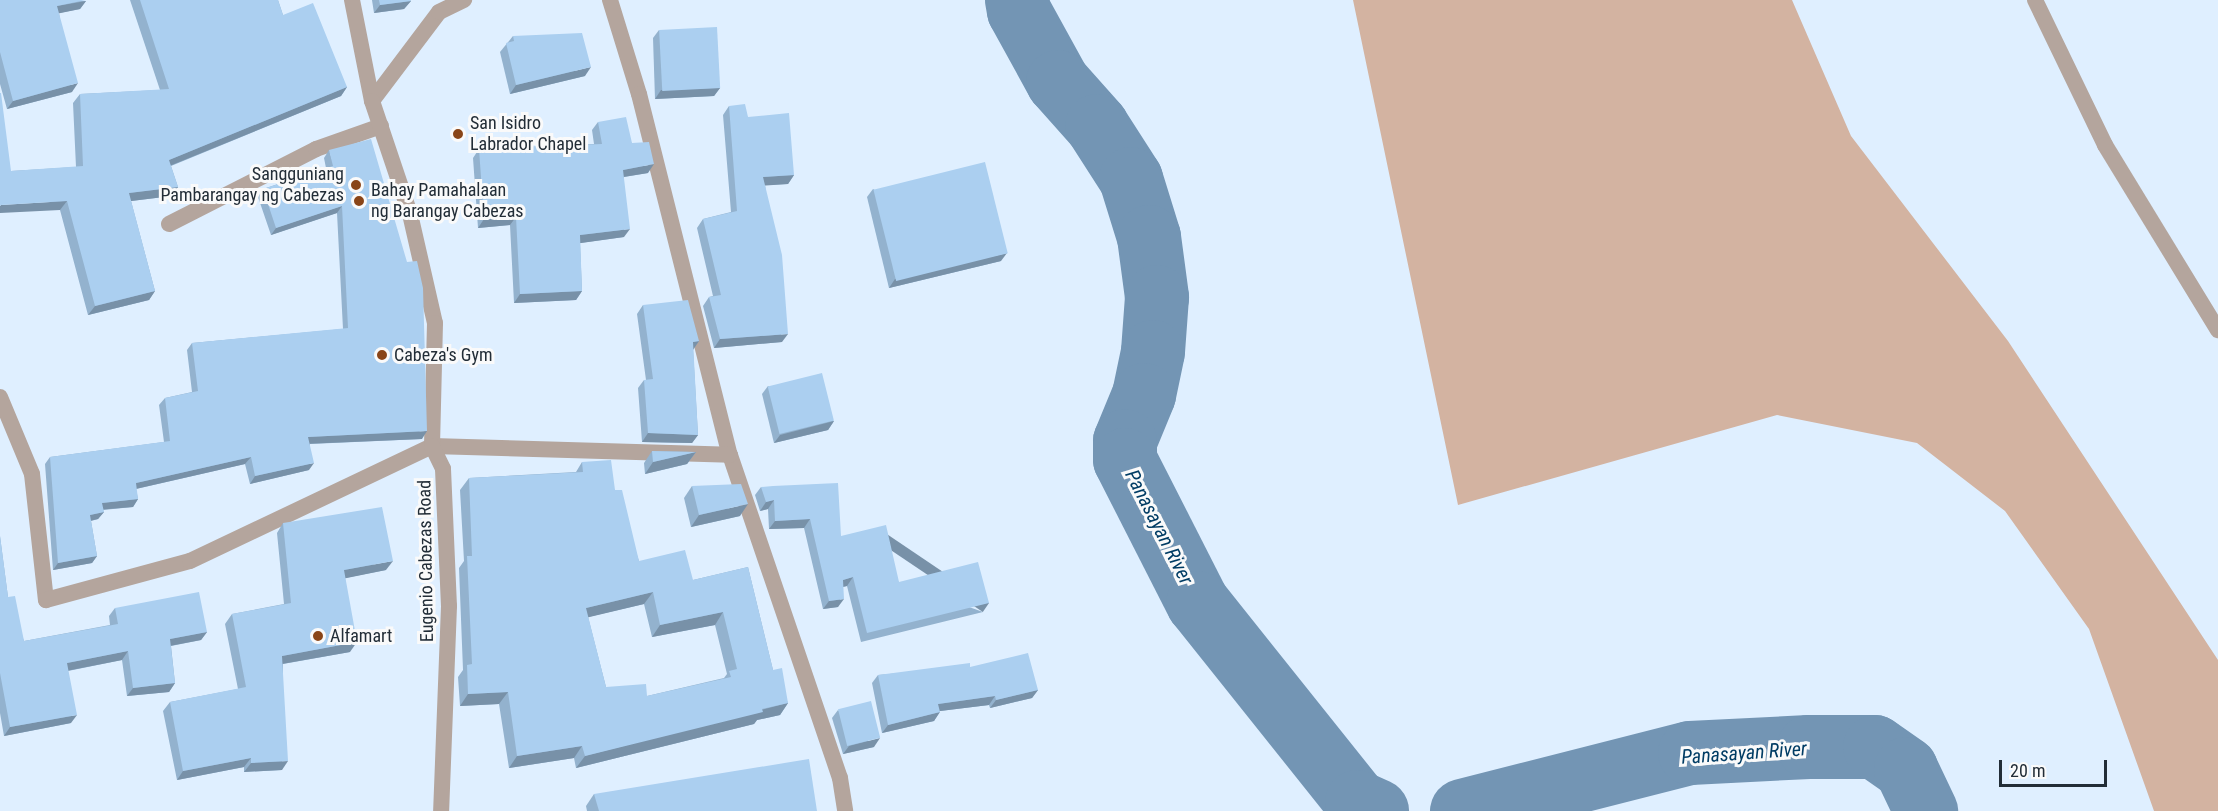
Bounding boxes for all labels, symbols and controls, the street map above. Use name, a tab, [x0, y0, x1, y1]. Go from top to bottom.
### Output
place label: San Isidro Labrador Chapel	[470, 113, 586, 156]
marker: San Isidro Labrador Chapel	[451, 127, 465, 141]
place label: Sangguniang Pambarangay ng Cabezas	[160, 164, 344, 207]
marker: Sangguniang Pambarangay ng Cabezas	[349, 178, 363, 192]
place label: Bahay Pamahalaan ng Barangay Cabezas	[371, 180, 524, 222]
marker: Bahay Pamahalaan ng Barangay Cabezas	[352, 194, 366, 208]
place label: Cabeza's Gym	[394, 344, 493, 366]
marker: Cabeza's Gym	[375, 348, 389, 362]
water label: Panasayan River	[1120, 466, 1198, 588]
street label: Eugenio Cabezas Road	[414, 480, 438, 642]
place label: Alfamart	[330, 625, 392, 647]
marker: Alfamart	[311, 629, 325, 643]
water label: Panasayan River	[1680, 737, 1808, 769]
scale bar	[2002, 748, 2110, 786]
text: 20 m	[2010, 760, 2045, 781]

